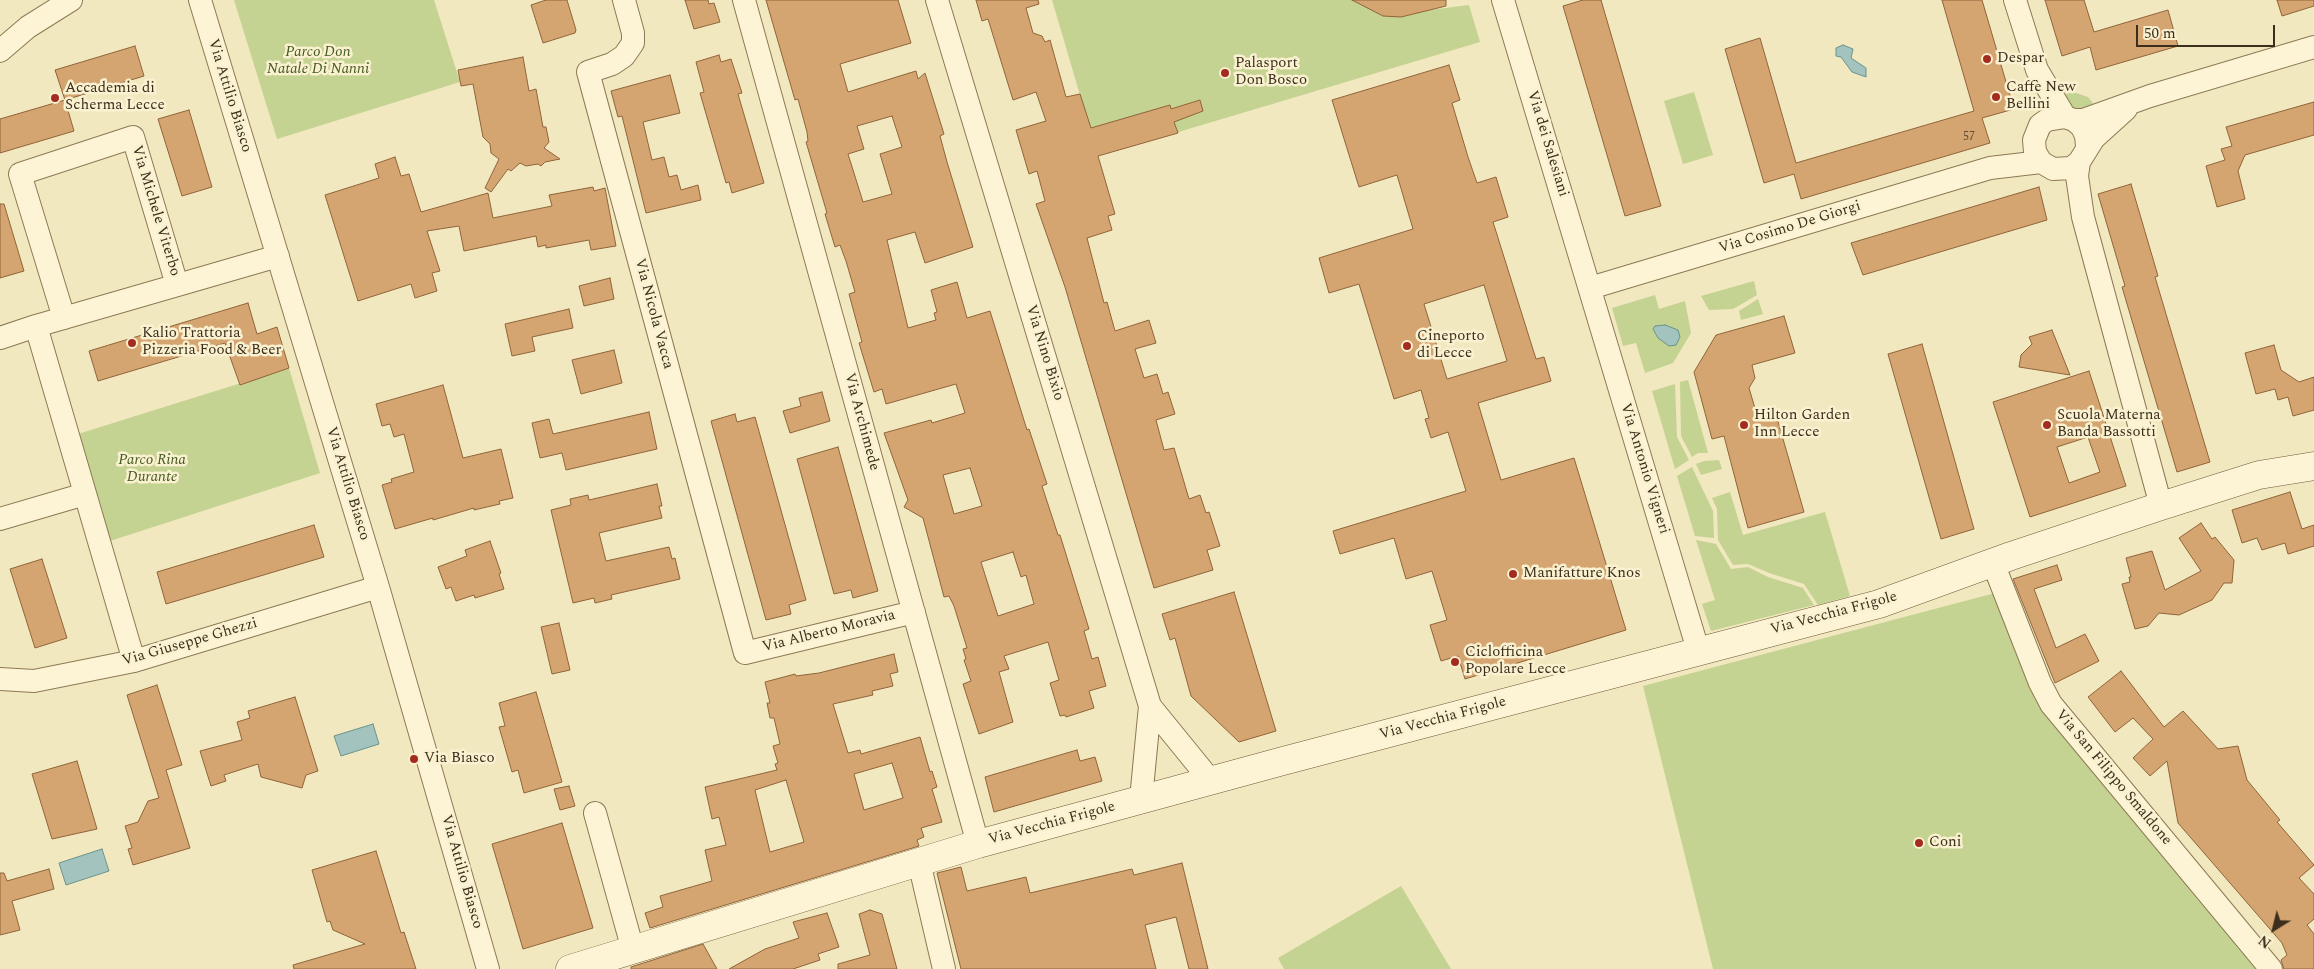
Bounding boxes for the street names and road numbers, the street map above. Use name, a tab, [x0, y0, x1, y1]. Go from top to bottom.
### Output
street label: Via Attilio Biasco	[203, 37, 255, 155]
street label: Via dei Salesiani	[1522, 89, 1572, 199]
street label: Via Michele Viterbo	[127, 144, 183, 278]
street label: Via Cosimo De Giorgi	[1717, 198, 1863, 258]
street label: Via Nicola Vacca	[630, 257, 676, 371]
street label: Via Nino Bixio	[1021, 303, 1067, 403]
street label: Via Archimede	[839, 371, 883, 473]
street label: Via Antonio Vigneri	[1616, 401, 1672, 537]
street label: Via Attilio Biasco	[321, 425, 373, 543]
street label: Via Vecchia Frigole	[1769, 588, 1899, 640]
street label: Via Alberto Moravia	[761, 607, 897, 657]
street label: Via Giuseppe Ghezzi	[120, 615, 260, 671]
street label: Via Vecchia Frigole	[1378, 693, 1508, 745]
street label: Via San Filippo Smaldone	[2051, 706, 2175, 850]
street label: Via Vecchia Frigole	[987, 798, 1117, 850]
street label: Via Attilio Biasco	[436, 813, 486, 931]

